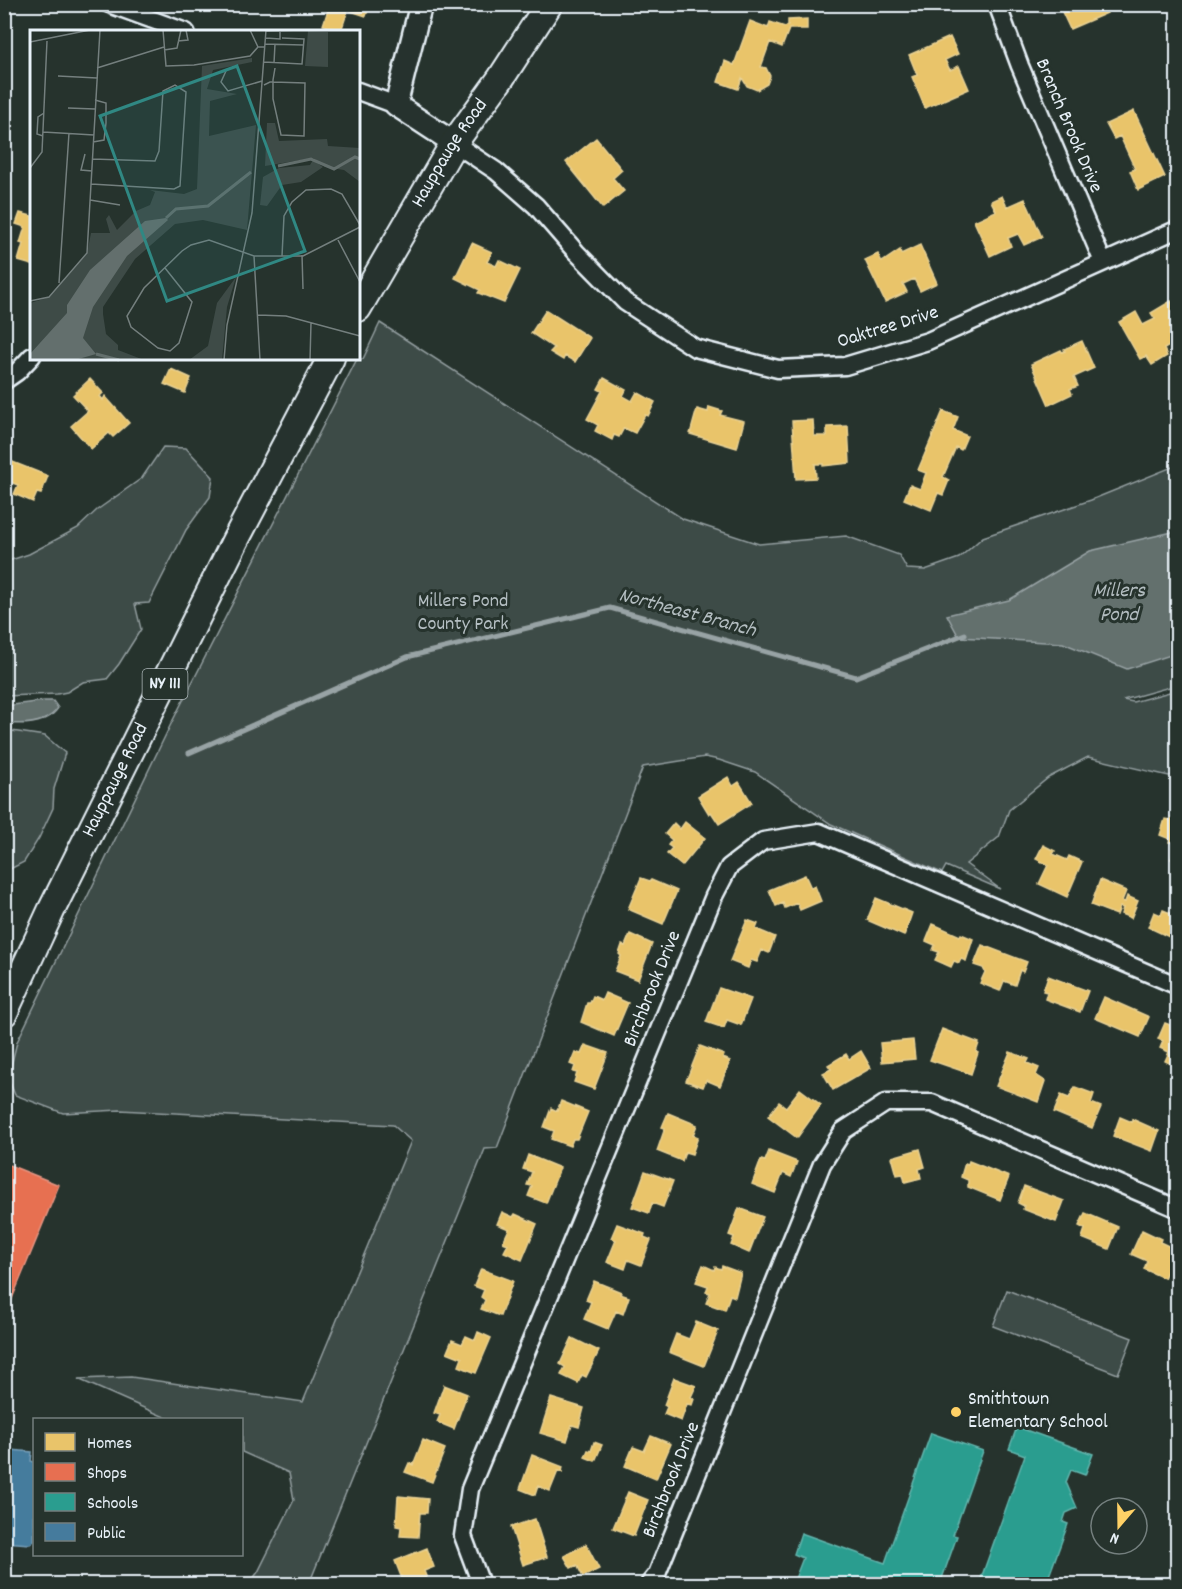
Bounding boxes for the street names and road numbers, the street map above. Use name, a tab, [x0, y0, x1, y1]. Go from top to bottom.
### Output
street label: Branch Brook Drive	[1027, 55, 1109, 198]
street label: Hauppauge Road	[405, 93, 495, 213]
street label: Oaktree Drive	[834, 299, 942, 357]
road number: NY 111	[142, 669, 188, 699]
street label: Hauppauge Road	[76, 719, 156, 842]
street label: Birchbrook Drive	[617, 927, 689, 1051]
street label: Birchbrook Drive	[636, 1418, 708, 1542]

